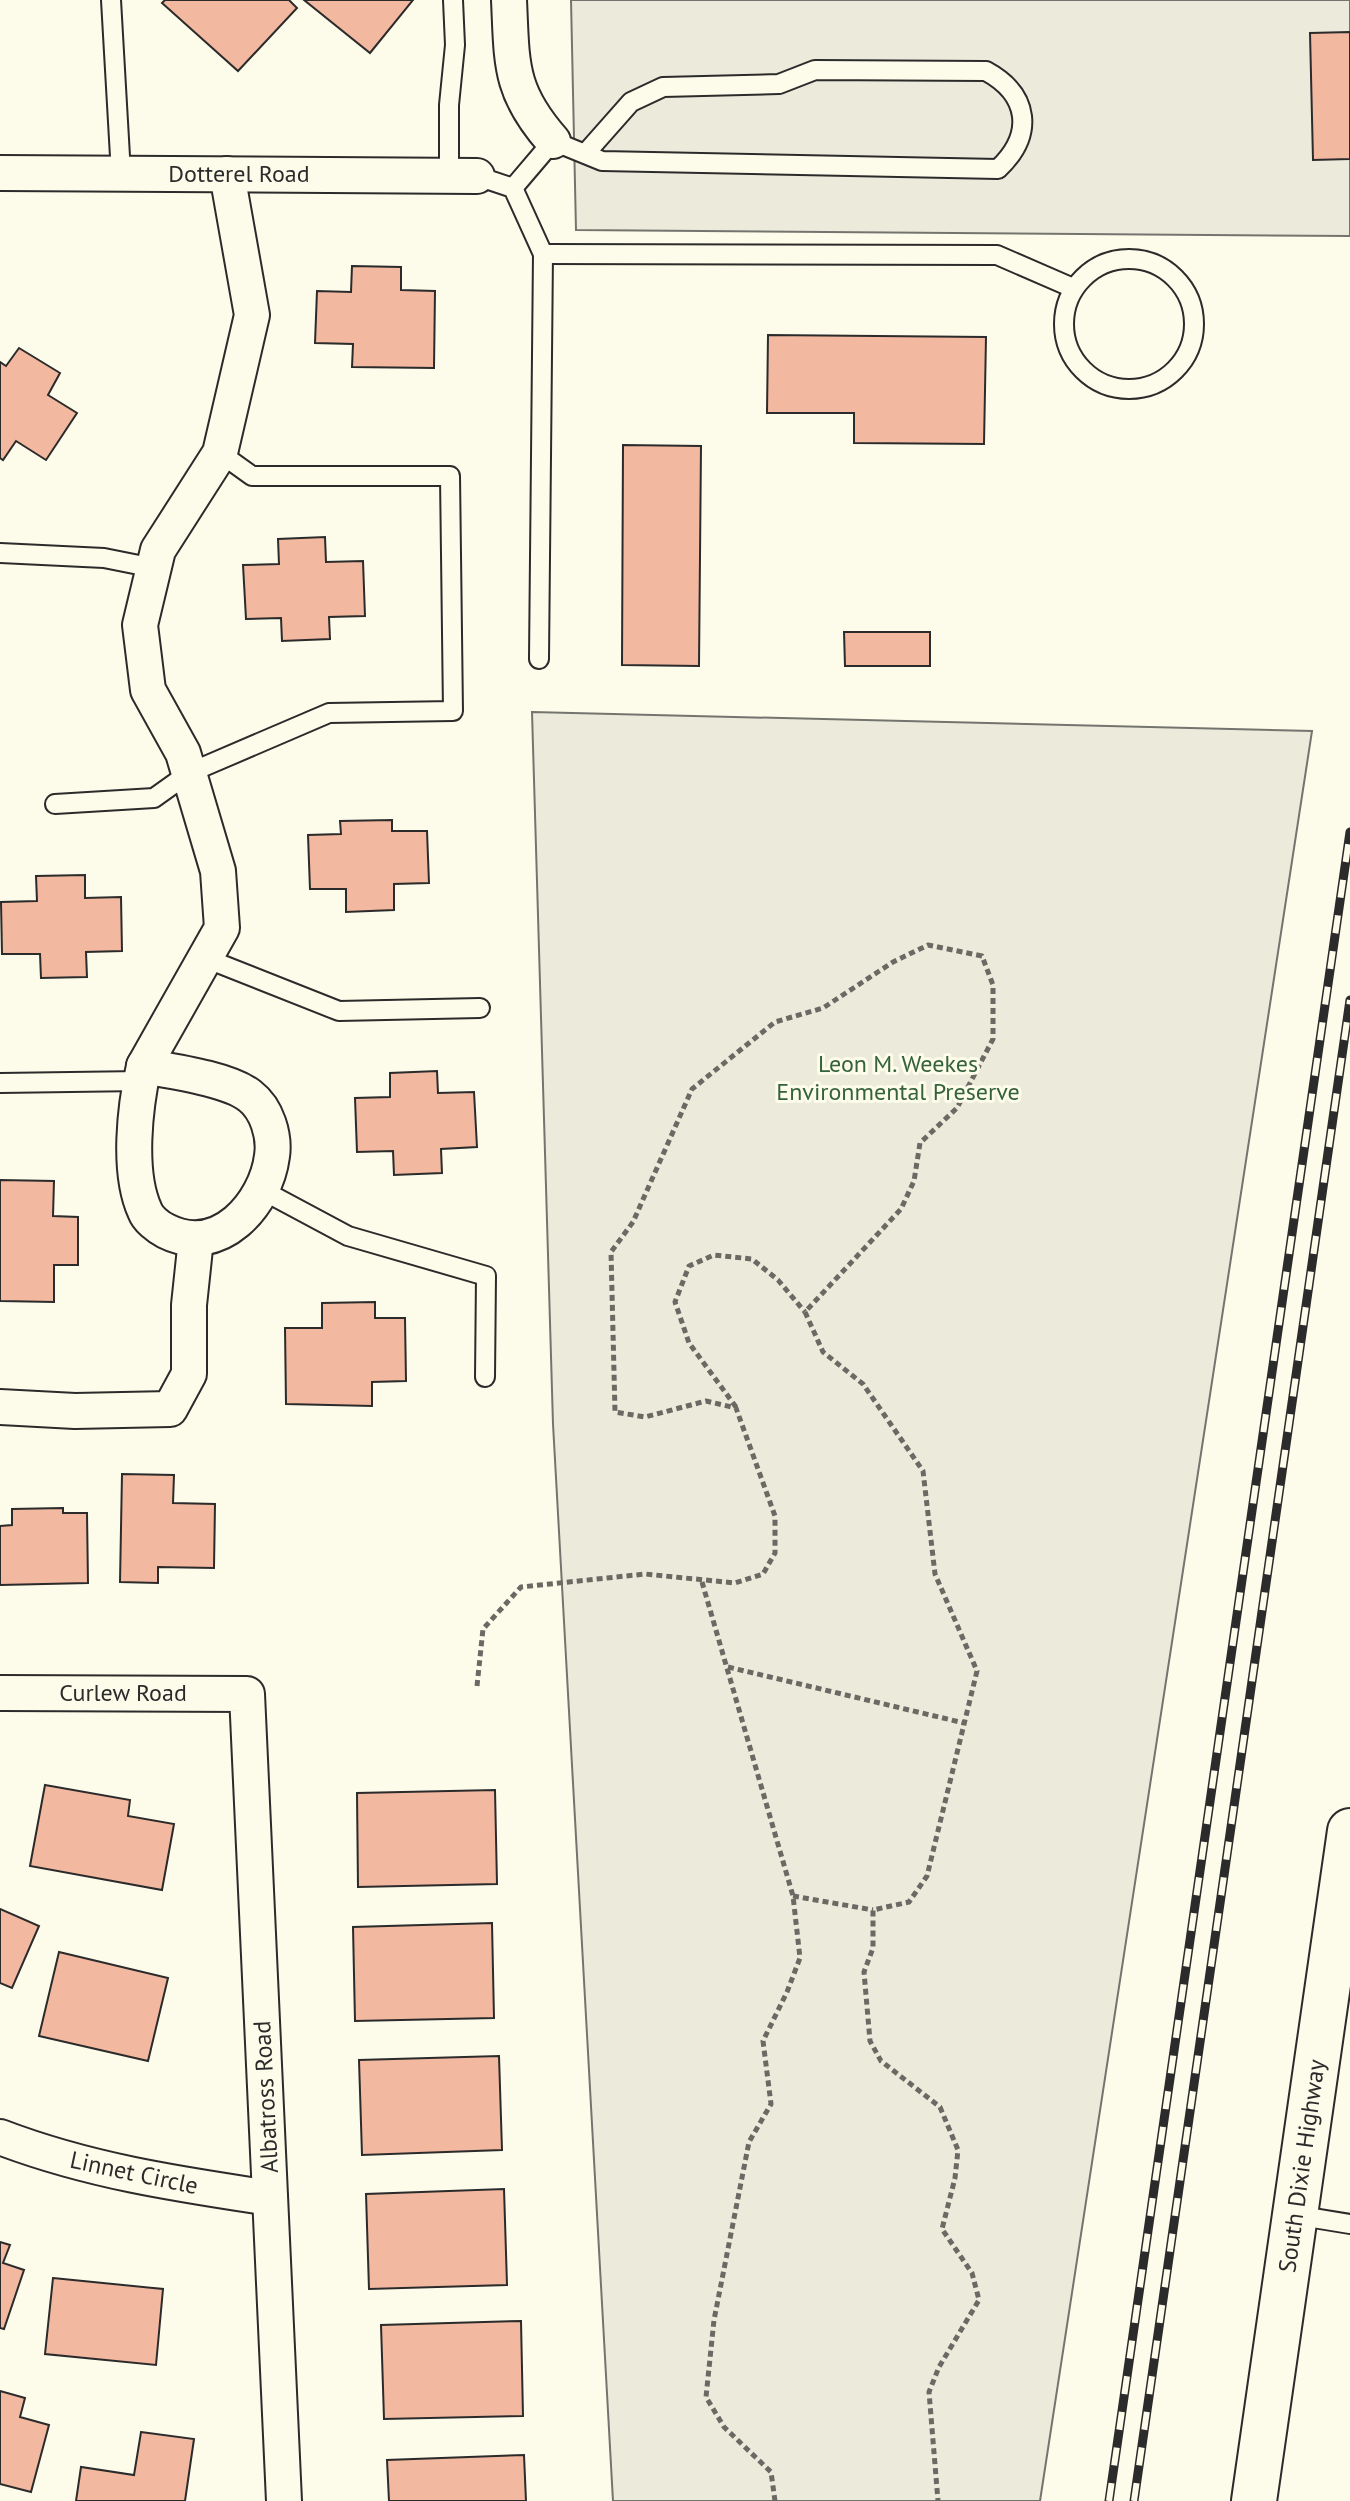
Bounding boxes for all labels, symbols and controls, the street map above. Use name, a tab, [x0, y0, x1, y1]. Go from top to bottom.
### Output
street label: Dotterel Road	[168, 158, 310, 189]
park label: Leon M. Weekes Environmental Preserve	[776, 1048, 1020, 1107]
street label: Curlew Road	[59, 1677, 187, 1708]
street label: Albatross Road	[246, 2020, 285, 2174]
street label: South Dixie Highway	[1271, 2057, 1332, 2275]
street label: Linnet Circle	[67, 2144, 201, 2201]

